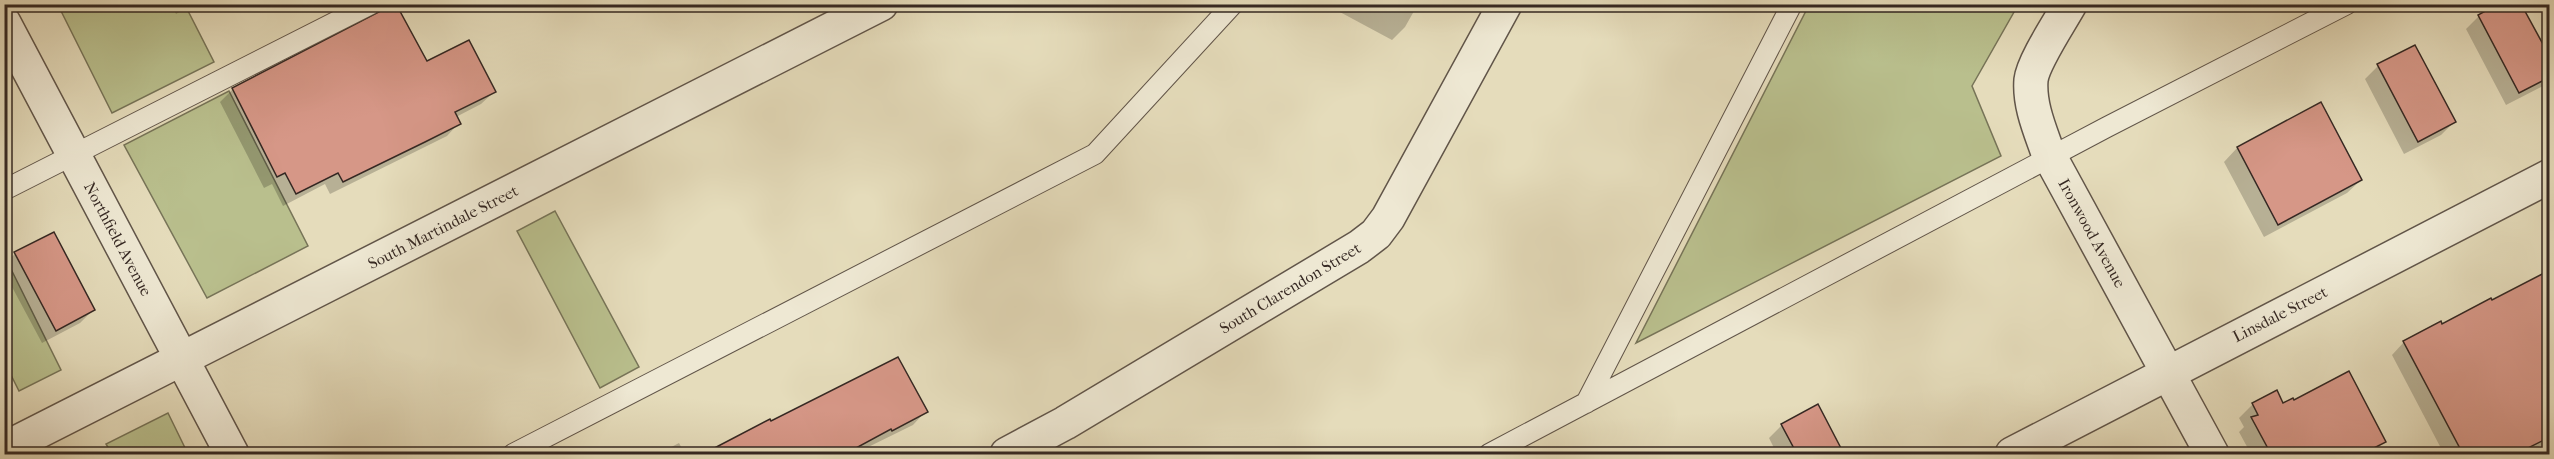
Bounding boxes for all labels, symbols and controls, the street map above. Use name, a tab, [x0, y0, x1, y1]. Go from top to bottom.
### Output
street label: Ironwood Avenue	[2054, 175, 2130, 291]
street label: Northfield Avenue	[80, 179, 156, 299]
street label: South Martindale Street	[365, 181, 521, 273]
street label: South Clarendon Street	[1216, 238, 1364, 338]
street label: Linsdale Street	[2230, 282, 2331, 346]

